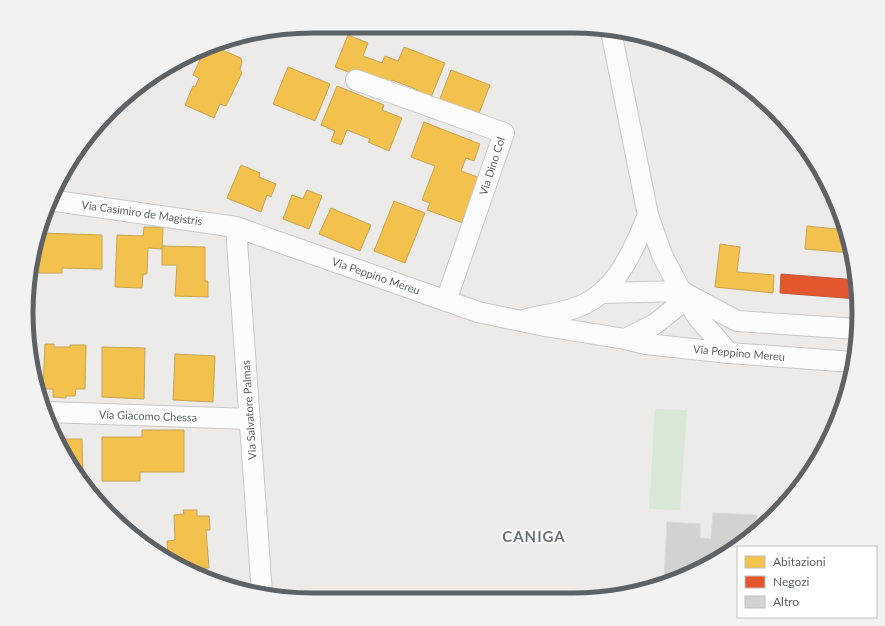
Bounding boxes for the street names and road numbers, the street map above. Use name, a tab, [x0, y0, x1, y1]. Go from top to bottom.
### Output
street label: Via Dino Col	[476, 135, 507, 197]
street label: Via Casimiro de Magistris	[81, 198, 204, 227]
street label: Via Peppino Mereu	[330, 254, 422, 297]
street label: Via Peppino Mereu	[693, 342, 786, 363]
street label: Via Salvatore Palmas	[239, 360, 258, 460]
street label: Via Giacomo Chessa	[99, 407, 197, 424]

